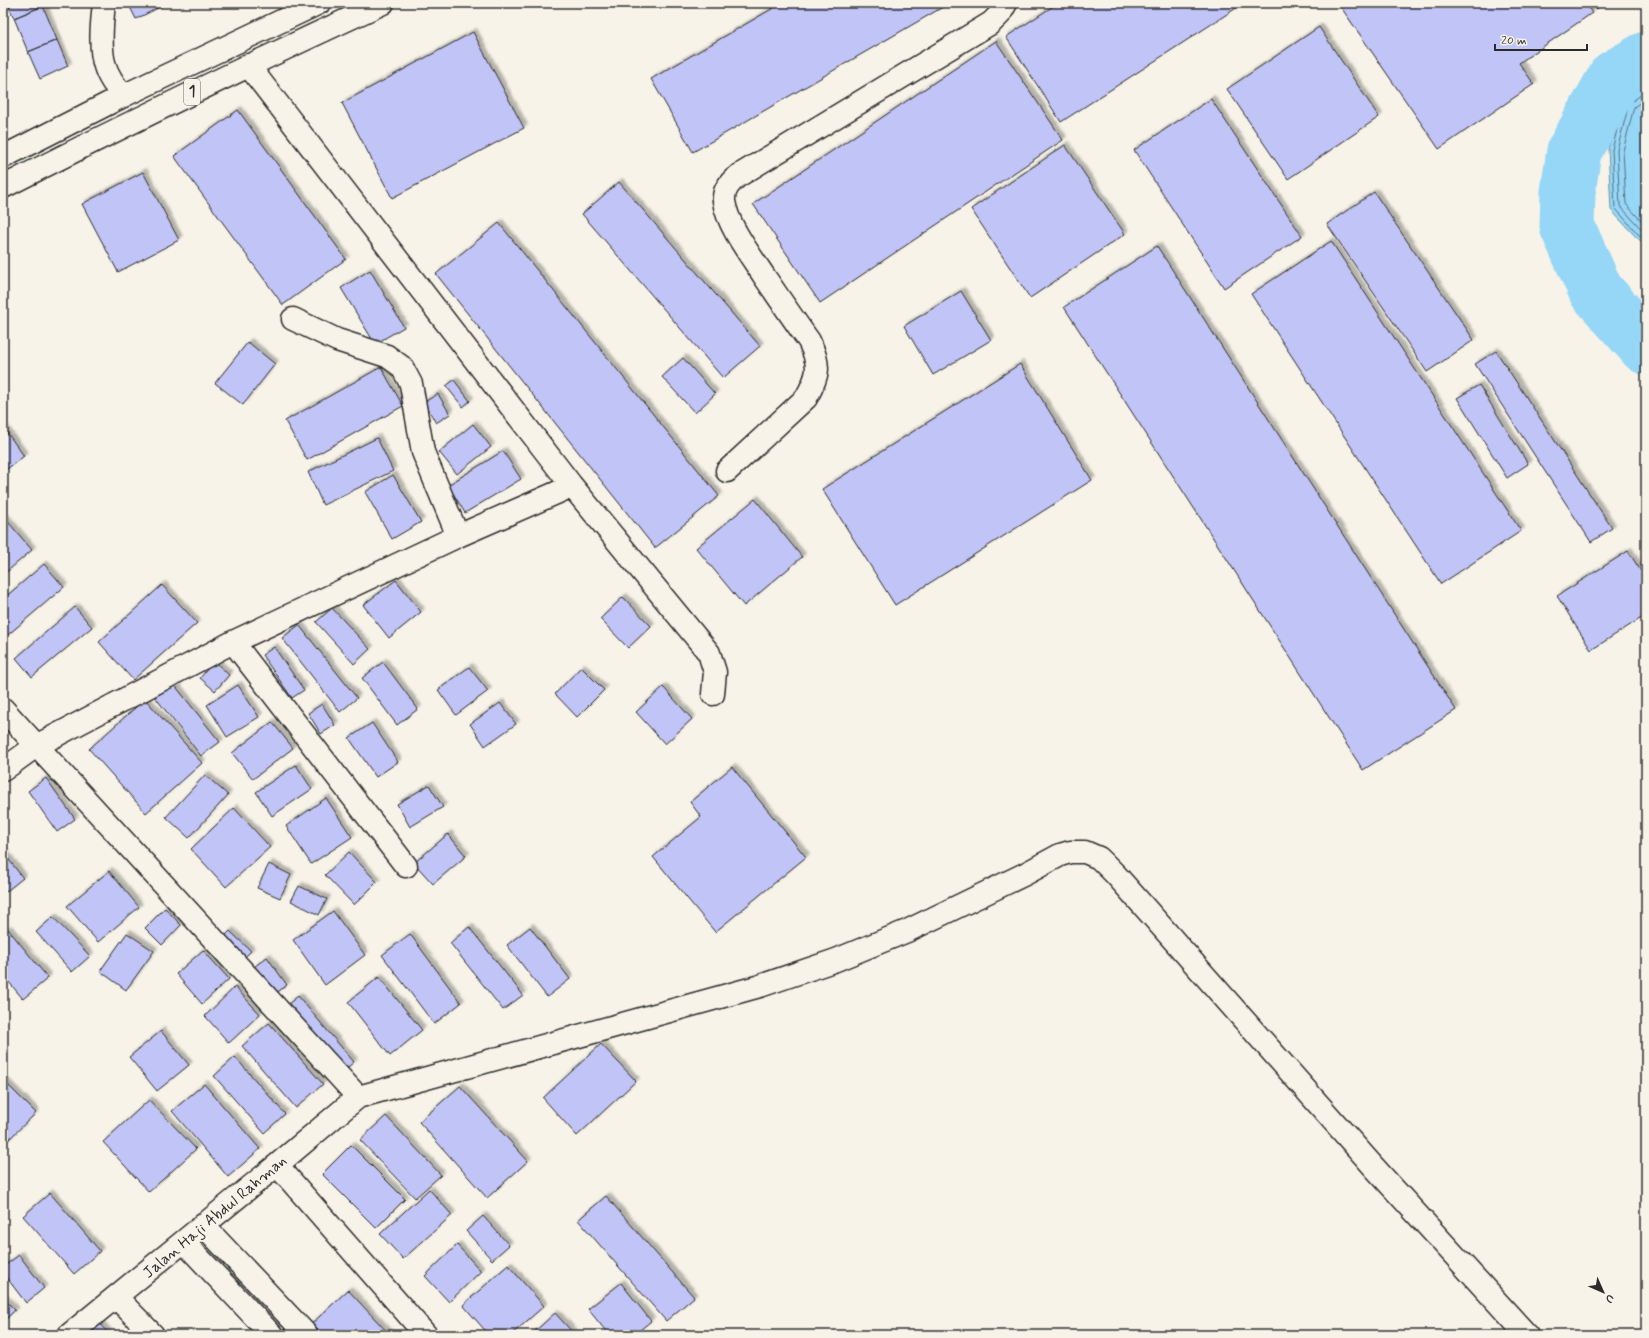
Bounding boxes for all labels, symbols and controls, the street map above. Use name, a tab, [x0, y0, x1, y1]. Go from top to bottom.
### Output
scale bar	[1495, 26, 1587, 52]
text: 20 m	[1501, 33, 1527, 49]
road number: 1	[184, 79, 200, 105]
street label: Jalan Haji Abdul Rahman	[139, 1151, 291, 1283]
north arrow	[1583, 1272, 1623, 1312]
text: U	[1602, 1291, 1617, 1306]

